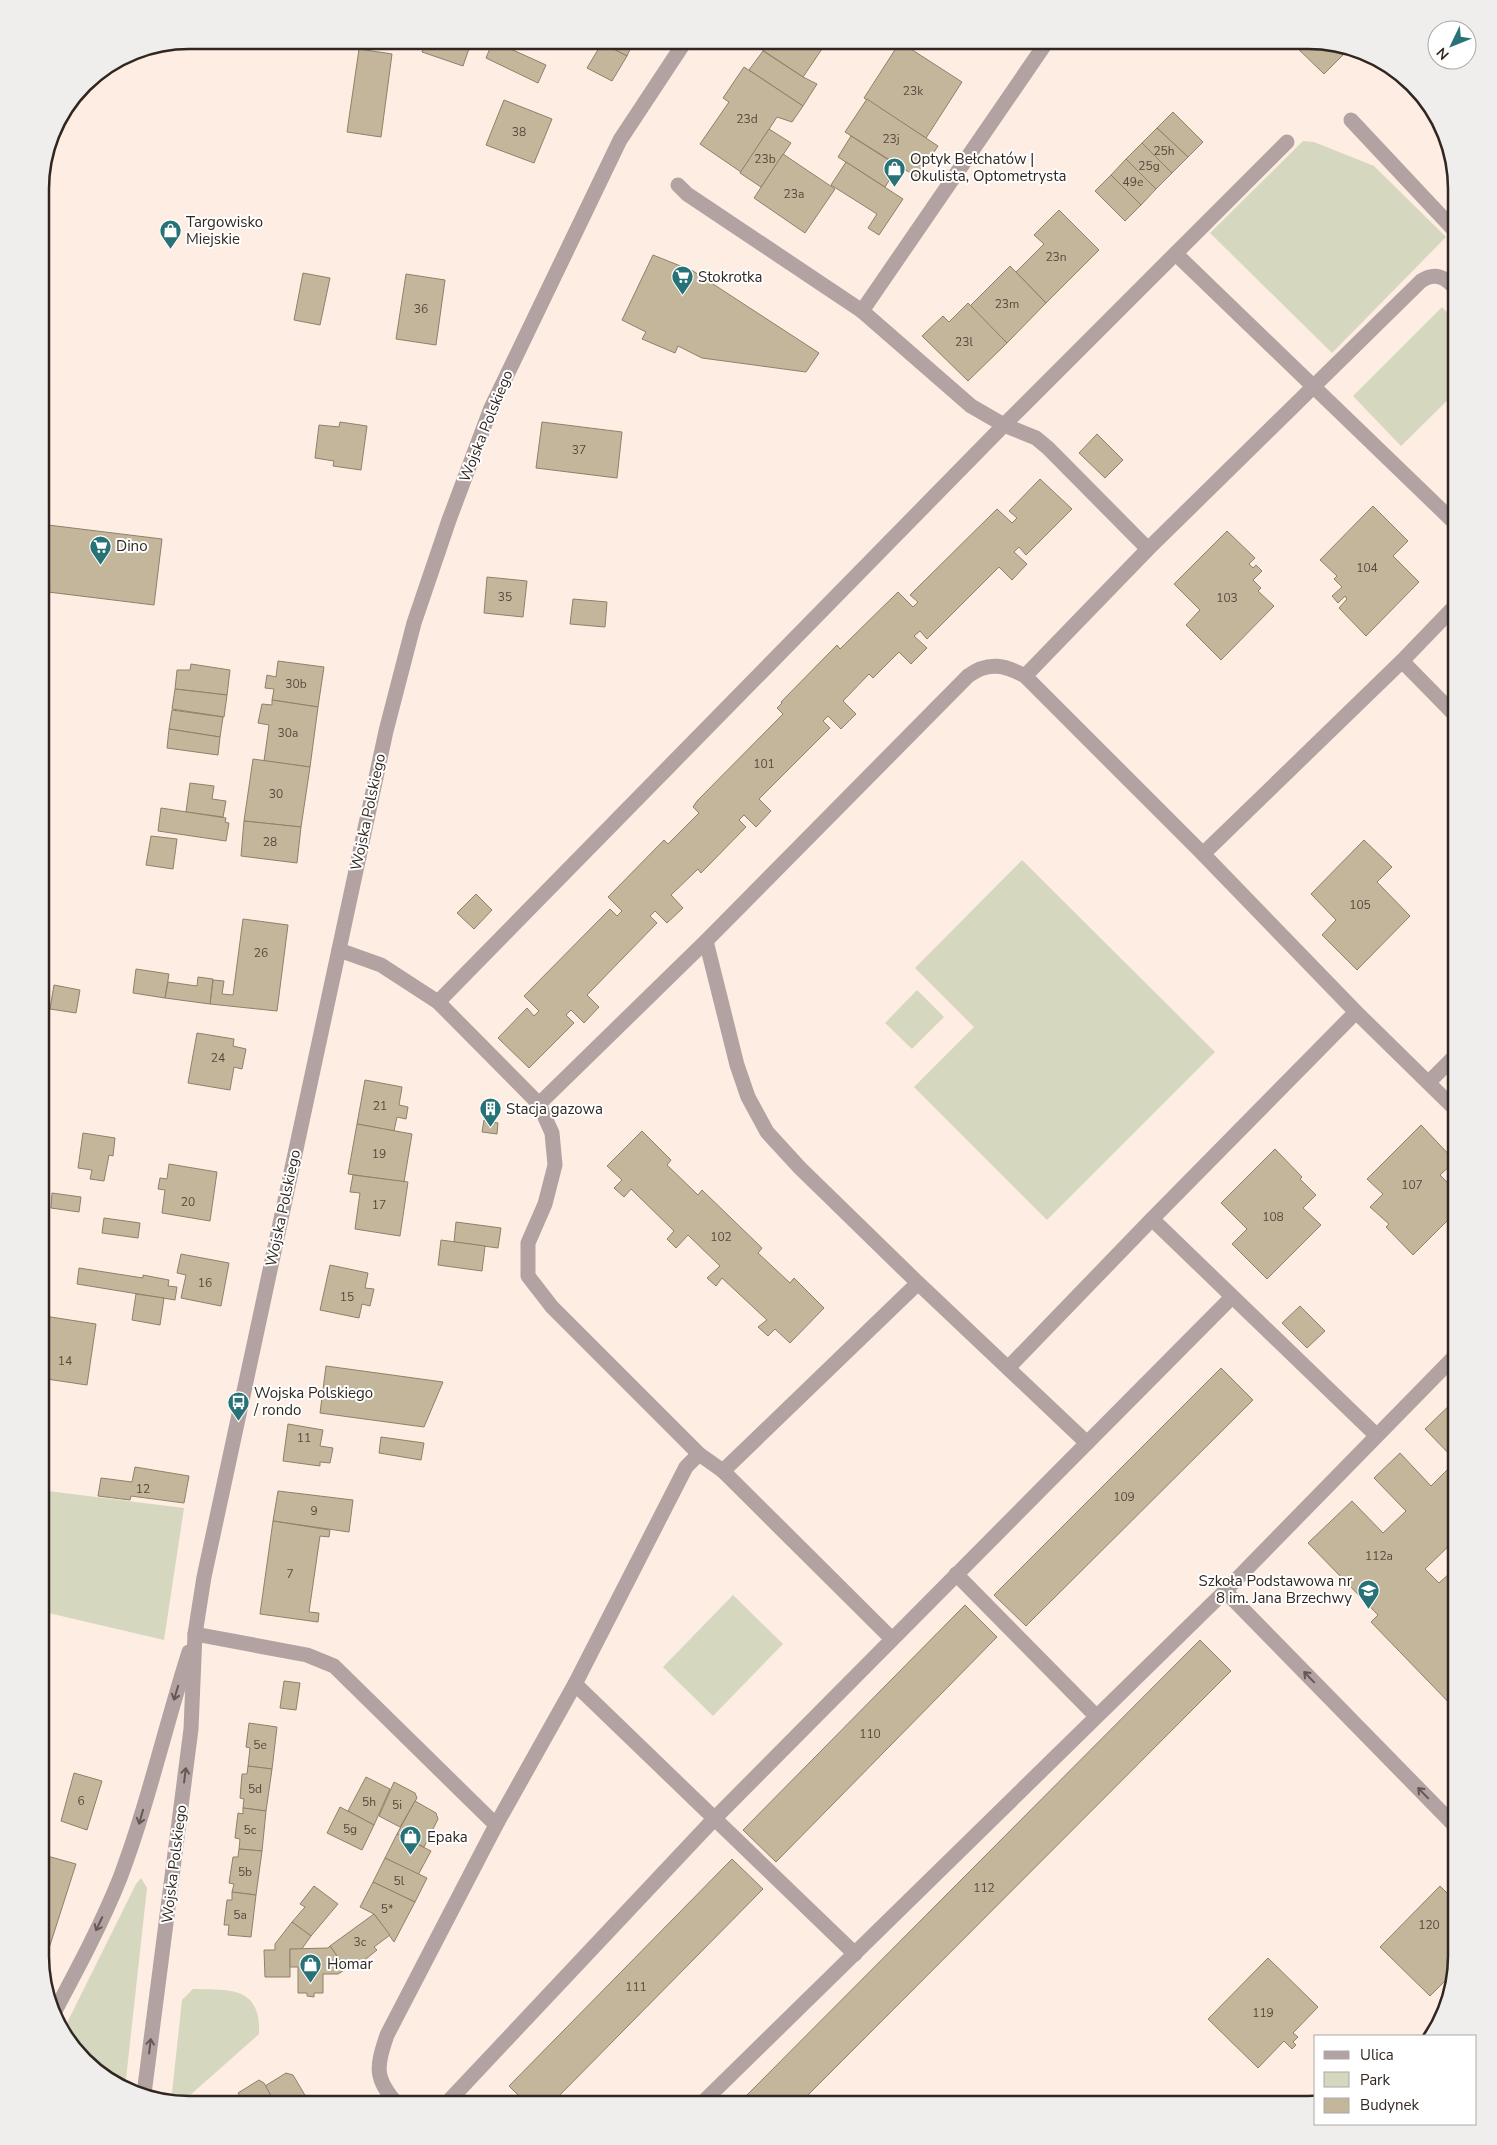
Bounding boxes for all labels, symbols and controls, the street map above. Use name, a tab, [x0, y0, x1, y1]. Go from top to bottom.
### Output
north arrow	[1427, 20, 1477, 70]
text: N	[1432, 43, 1453, 64]
house number: 23k	[903, 83, 924, 99]
house number: 23d	[736, 111, 758, 127]
house number: 38	[512, 124, 526, 140]
house number: 23j	[882, 131, 900, 147]
house number: 25h	[1153, 143, 1175, 159]
place label: Optyk Bełchatów | Okulista, Optometrysta	[910, 149, 1066, 186]
house number: 23b	[754, 151, 776, 167]
shop icon: Optyk Bełchatów | Okulista, Optometrysta	[882, 156, 906, 187]
house number: 25g	[1138, 158, 1160, 174]
house number: 49e	[1123, 174, 1143, 190]
house number: 23a	[784, 186, 804, 202]
place label: Targowisko Miejskie	[186, 212, 263, 249]
shop icon: Targowisko Miejskie	[158, 219, 182, 250]
house number: 23n	[1045, 249, 1067, 265]
supermarket icon: Stokrotka	[670, 265, 694, 296]
place label: Stokrotka	[698, 267, 762, 287]
house number: 23m	[995, 296, 1019, 312]
house number: 36	[414, 301, 428, 317]
house number: 23l	[955, 334, 973, 350]
street label: Wojska Polskiego	[454, 367, 518, 485]
house number: 37	[572, 442, 586, 458]
supermarket icon: Dino	[88, 534, 112, 565]
place label: Dino	[116, 536, 147, 556]
house number: 104	[1356, 560, 1378, 576]
house number: 35	[498, 589, 512, 605]
house number: 103	[1216, 590, 1238, 606]
house number: 30b	[285, 676, 307, 692]
house number: 30a	[278, 725, 298, 741]
street label: Wojska Polskiego	[346, 752, 390, 872]
house number: 101	[753, 756, 775, 772]
house number: 30	[269, 786, 283, 802]
house number: 28	[263, 834, 277, 850]
house number: 105	[1349, 897, 1371, 913]
house number: 26	[254, 945, 268, 961]
house number: 24	[211, 1050, 225, 1066]
building icon: Stacja gazowa	[478, 1097, 502, 1128]
house number: 21	[373, 1098, 387, 1114]
place label: Stacja gazowa	[506, 1099, 603, 1119]
house number: 19	[372, 1146, 386, 1162]
street label: Wojska Polskiego	[261, 1148, 305, 1268]
house number: 107	[1401, 1177, 1423, 1193]
house number: 20	[181, 1194, 195, 1210]
house number: 17	[372, 1197, 386, 1213]
house number: 108	[1262, 1209, 1284, 1225]
house number: 102	[710, 1229, 732, 1245]
house number: 16	[198, 1275, 212, 1291]
house number: 15	[340, 1289, 354, 1305]
house number: 14	[58, 1353, 72, 1369]
place label: Wojska Polskiego / rondo	[253, 1383, 373, 1420]
bus stop icon: Wojska Polskiego / rondo	[226, 1390, 250, 1421]
house number: 11	[297, 1430, 311, 1446]
house number: 12	[136, 1481, 150, 1497]
house number: 109	[1113, 1489, 1135, 1505]
house number: 9	[310, 1503, 318, 1519]
house number: 112a	[1365, 1548, 1393, 1564]
house number: 7	[286, 1566, 294, 1582]
place label: Szkoła Podstawowa nr 8 im. Jana Brzechwy	[1199, 1571, 1353, 1608]
school or university icon: Szkoła Podstawowa nr 8 im. Jana Brzechwy	[1356, 1578, 1380, 1609]
one-way arrow	[1303, 1671, 1315, 1683]
one-way arrow	[171, 1685, 180, 1701]
house number: 110	[859, 1726, 881, 1742]
house number: 5e	[253, 1737, 267, 1753]
one-way arrow	[180, 1767, 190, 1783]
house number: 5d	[248, 1781, 262, 1797]
one-way arrow	[1417, 1787, 1429, 1799]
house number: 6	[77, 1793, 85, 1809]
house number: 5h	[362, 1794, 376, 1810]
house number: 5i	[392, 1797, 402, 1813]
street label: Wojska Polskiego	[157, 1804, 191, 1924]
one-way arrow	[136, 1809, 146, 1825]
house number: 5g	[343, 1821, 357, 1837]
house number: 5c	[244, 1822, 257, 1838]
shop icon: Epaka	[399, 1825, 423, 1856]
place label: Epaka	[427, 1827, 468, 1847]
house number: 5b	[238, 1864, 252, 1880]
house number: 5l	[394, 1873, 405, 1889]
house number: 112	[973, 1880, 995, 1896]
house number: 5*	[381, 1901, 393, 1917]
house number: 5a	[233, 1907, 247, 1923]
one-way arrow	[93, 1916, 103, 1931]
house number: 120	[1418, 1917, 1440, 1933]
house number: 3c	[354, 1934, 367, 1950]
shop icon: Homar	[299, 1952, 323, 1983]
place label: Homar	[327, 1954, 374, 1974]
house number: 111	[625, 1979, 647, 1995]
house number: 119	[1252, 2005, 1274, 2021]
legend	[1314, 2035, 1477, 2125]
one-way arrow	[145, 2038, 155, 2054]
text: Ulica	[1360, 2045, 1394, 2065]
text: Park	[1360, 2070, 1390, 2090]
text: Budynek	[1360, 2095, 1420, 2115]

